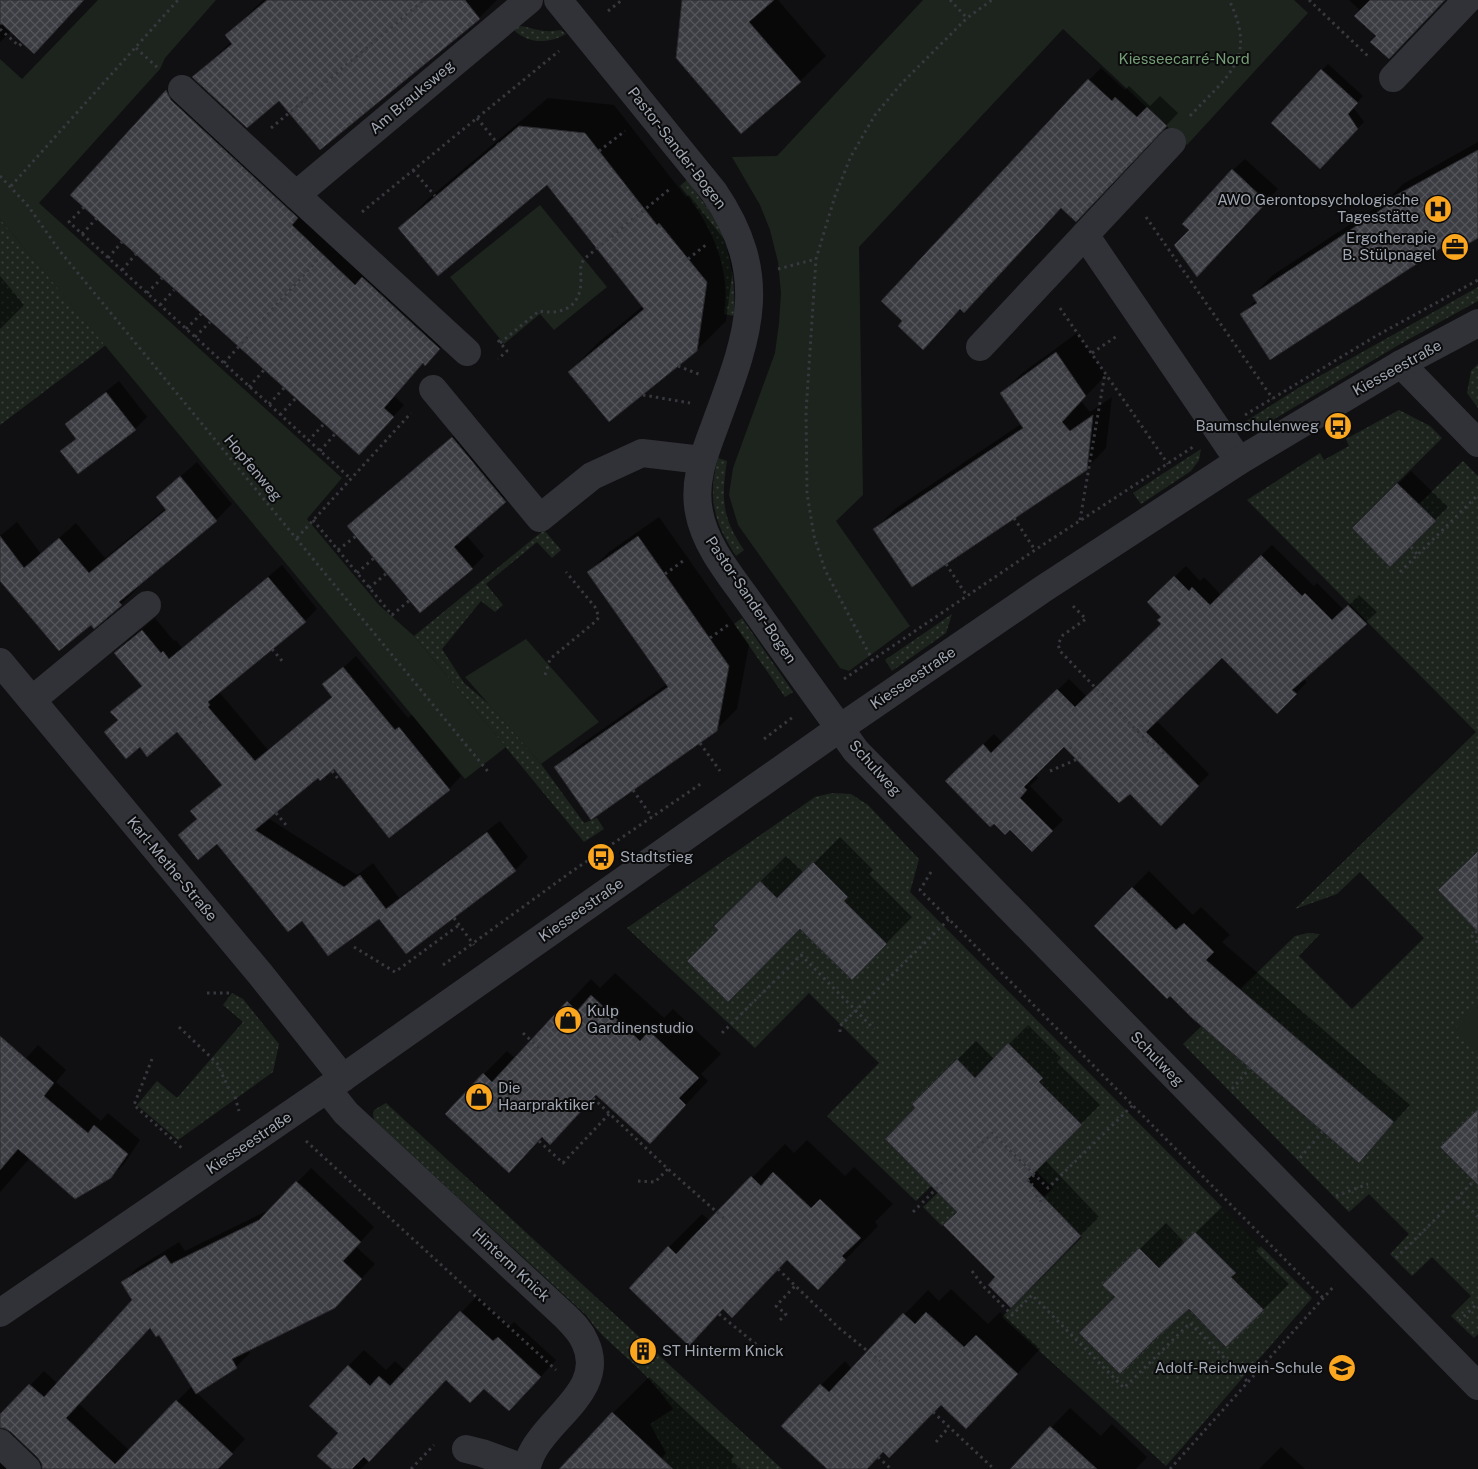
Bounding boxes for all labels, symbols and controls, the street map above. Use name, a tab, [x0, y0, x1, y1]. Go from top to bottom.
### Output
park label: Kiesseecarré-Nord	[1118, 50, 1250, 67]
street label: Am Brauksweg	[366, 56, 457, 137]
street label: Pastor-Sander-Bogen	[625, 84, 730, 212]
place label: AWO Gerontopsychologische Tagesstätte	[1217, 191, 1419, 225]
hospital icon: AWO Gerontopsychologische Tagesstätte	[1423, 194, 1453, 224]
place label: Ergotherapie B. Stülpnagel	[1342, 229, 1436, 263]
office icon: Ergotherapie B. Stülpnagel	[1440, 232, 1470, 262]
street label: Kiesseestraße	[1349, 336, 1444, 399]
bus stop icon: Baumschulenweg	[1323, 411, 1353, 441]
place label: Baumschulenweg	[1195, 417, 1319, 434]
street label: Hopfenweg	[221, 431, 286, 504]
street label: Pastor-Sander-Bogen	[703, 533, 800, 666]
street label: Kiesseestraße	[867, 643, 959, 712]
street label: Schulweg	[846, 736, 905, 799]
street label: Karl-Methe-Straße	[124, 813, 221, 924]
bus stop icon: Stadtstieg	[586, 842, 616, 872]
place label: Stadtstieg	[620, 848, 693, 865]
street label: Kiesseestraße	[535, 874, 626, 945]
place label: Kulp Gardinenstudio	[587, 1002, 694, 1036]
shop icon: Kulp Gardinenstudio	[553, 1005, 583, 1035]
street label: Schulweg	[1127, 1028, 1187, 1089]
place label: Die Haarpraktiker	[498, 1079, 595, 1113]
shop icon: Die Haarpraktiker	[464, 1082, 494, 1112]
street label: Kiesseestraße	[203, 1108, 295, 1177]
street label: Hinterm Knick	[469, 1225, 553, 1305]
building icon: ST Hinterm Knick	[628, 1336, 658, 1366]
place label: ST Hinterm Knick	[662, 1342, 784, 1359]
school or university icon: Adolf-Reichwein-Schule	[1327, 1353, 1357, 1383]
place label: Adolf-Reichwein-Schule	[1155, 1359, 1323, 1376]

